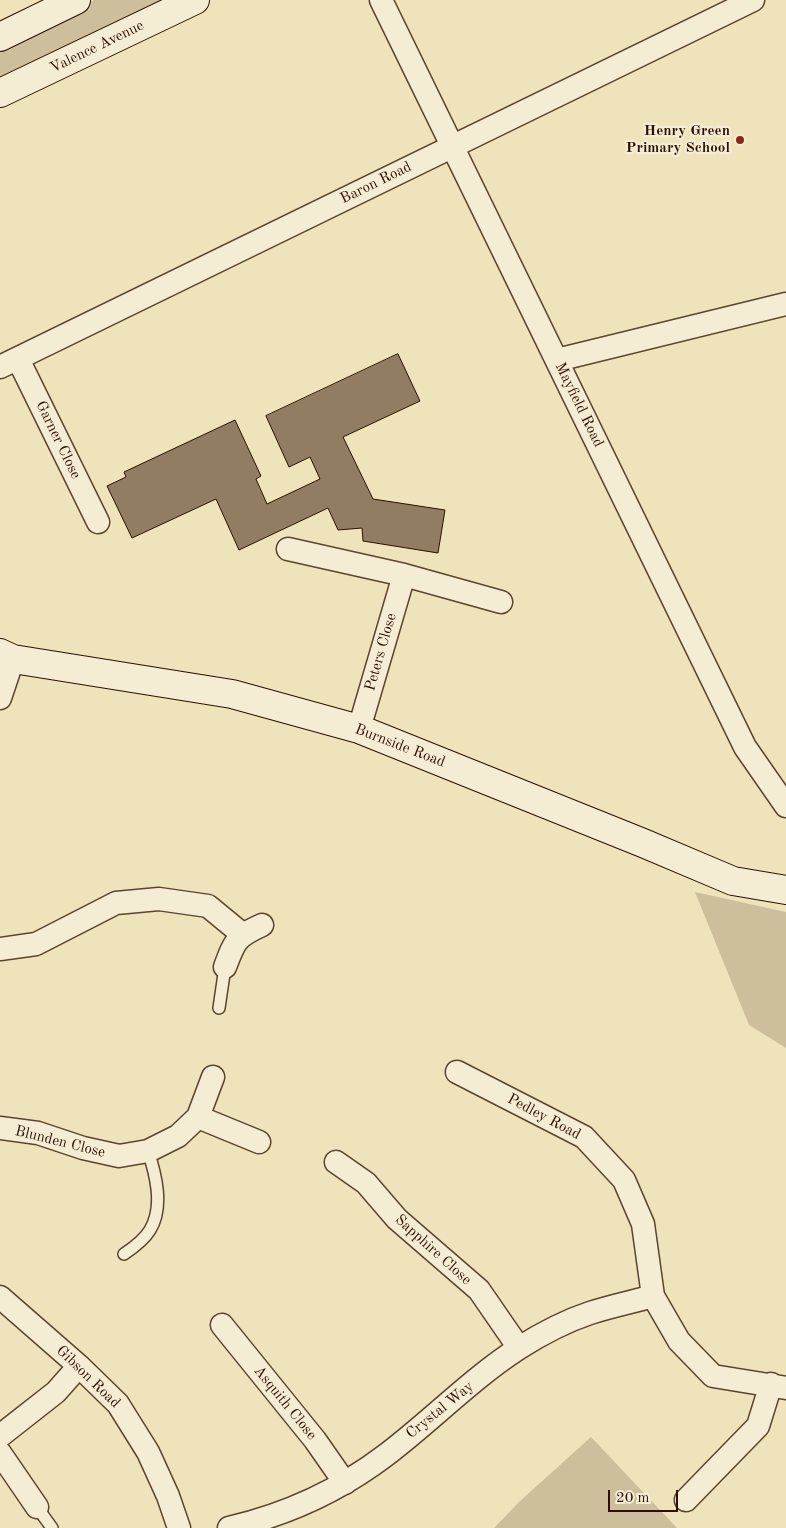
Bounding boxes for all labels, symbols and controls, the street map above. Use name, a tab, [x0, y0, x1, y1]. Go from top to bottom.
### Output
street label: Valence Avenue	[47, 17, 147, 77]
place label: Henry Green Primary School	[626, 122, 730, 157]
marker: Henry Green Primary School	[734, 134, 746, 146]
street label: Baron Road	[337, 158, 415, 208]
street label: Mayfield Road	[551, 360, 607, 450]
street label: Garner Close	[31, 398, 85, 482]
street label: Peters Close	[361, 611, 401, 693]
street label: Burnside Road	[352, 720, 448, 772]
street label: Pedley Road	[504, 1090, 584, 1144]
street label: Blunden Close	[13, 1122, 107, 1162]
street label: Sapphire Close	[391, 1211, 475, 1289]
street label: Gibson Road	[52, 1342, 124, 1412]
street label: Asquith Close	[250, 1362, 320, 1444]
street label: Crystal Way	[403, 1377, 477, 1443]
scale bar	[611, 1480, 681, 1512]
text: 20 m	[616, 1491, 650, 1506]

